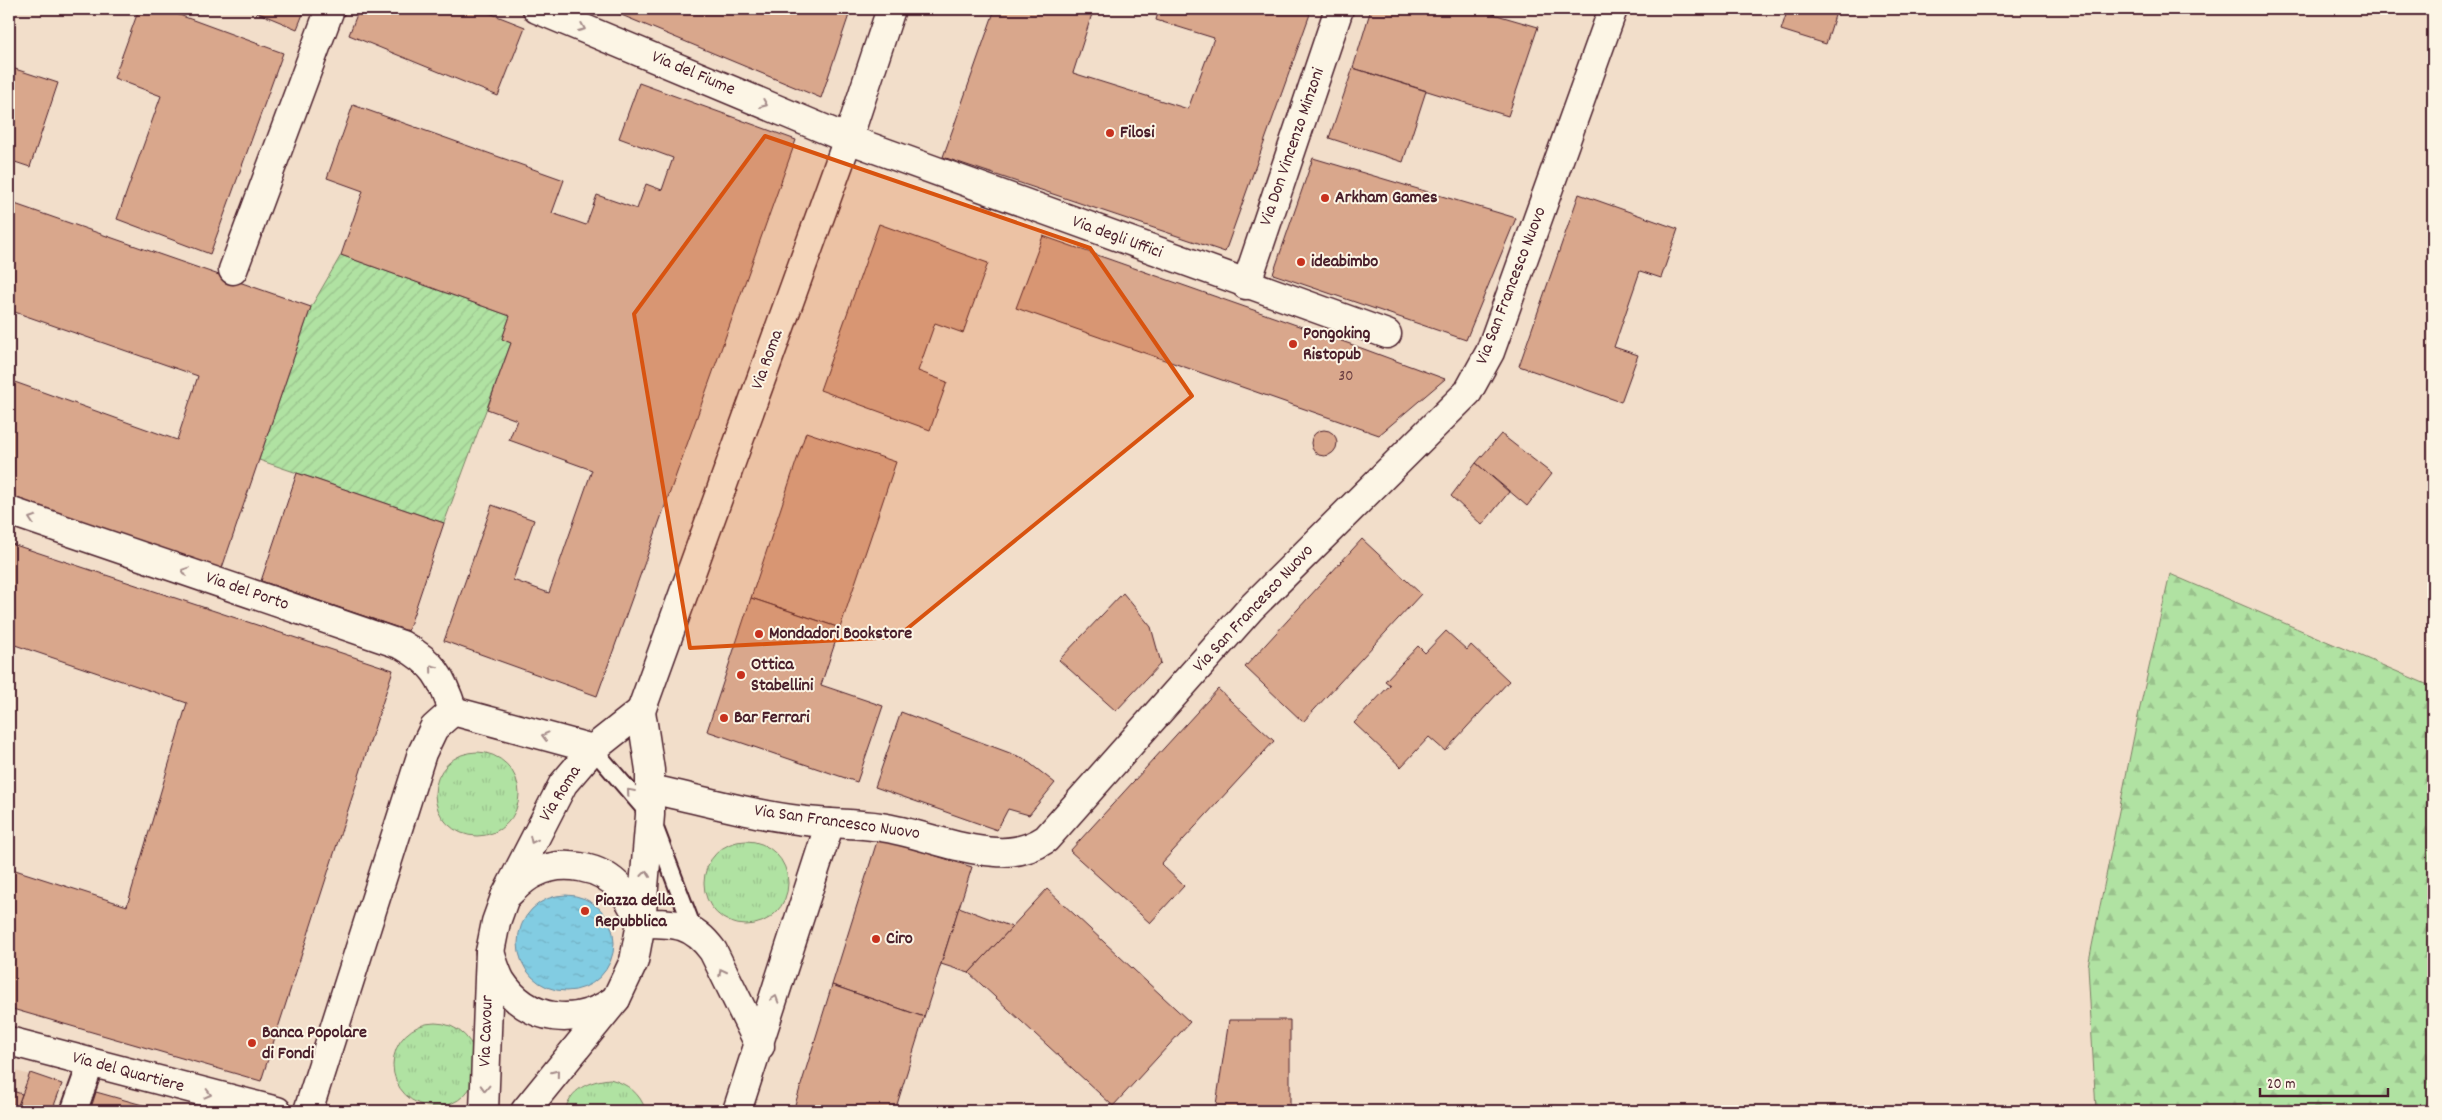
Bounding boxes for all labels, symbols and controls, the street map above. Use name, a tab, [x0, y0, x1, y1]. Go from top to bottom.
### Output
one-way arrow	[577, 21, 586, 32]
street label: Via del Fiume	[647, 45, 739, 103]
street label: Via Don Vincenzo Minzoni	[1254, 65, 1332, 229]
one-way arrow	[759, 98, 768, 108]
place label: Filosi	[1120, 121, 1155, 146]
marker: Filosi	[1104, 127, 1116, 139]
place label: Arkham Games	[1335, 186, 1438, 211]
marker: Arkham Games	[1319, 192, 1331, 204]
street label: Via San Francesco Nuovo	[1470, 204, 1554, 368]
street label: Via degli Uffici	[1068, 210, 1166, 266]
place label: ideabimbo	[1311, 250, 1378, 275]
marker: ideabimbo	[1295, 256, 1307, 268]
place label: Pongoking Ristopub	[1303, 322, 1370, 368]
street label: Via Roma	[746, 326, 791, 393]
marker: Pongoking Ristopub	[1287, 338, 1299, 350]
house number: 30	[1339, 366, 1353, 388]
one-way arrow	[28, 515, 36, 525]
street label: Via San Francesco Nuovo	[1188, 539, 1320, 679]
street label: Via del Porto	[202, 566, 292, 618]
one-way arrow	[182, 567, 190, 577]
place label: Mondadori Bookstore	[769, 622, 912, 647]
marker: Mondadori Bookstore	[753, 628, 765, 640]
place label: Ottica Stabellini	[751, 653, 814, 699]
one-way arrow	[429, 664, 438, 673]
marker: Ottica Stabellini	[735, 669, 747, 681]
place label: Bar Ferrari	[734, 706, 810, 731]
marker: Bar Ferrari	[718, 712, 730, 724]
one-way arrow	[541, 731, 550, 742]
street label: Via Roma	[534, 761, 588, 827]
one-way arrow	[627, 789, 636, 798]
street label: Via San Francesco Nuovo	[753, 799, 921, 847]
one-way arrow	[529, 835, 539, 844]
one-way arrow	[640, 870, 651, 878]
place label: Piazza della Repubblica	[595, 889, 675, 935]
marker: Piazza della Repubblica	[579, 905, 591, 917]
place label: Ciro	[886, 927, 913, 952]
marker: Ciro	[870, 933, 882, 945]
one-way arrow	[718, 968, 728, 977]
street label: Via Cavour	[473, 994, 501, 1067]
one-way arrow	[769, 995, 779, 1003]
place label: Banca Popolare di Fondi	[262, 1021, 367, 1067]
marker: Banca Popolare di Fondi	[246, 1037, 258, 1049]
street label: Via del Quartiere	[69, 1046, 187, 1100]
scale bar	[2260, 1065, 2387, 1097]
one-way arrow	[550, 1070, 559, 1079]
text: 20 m	[2267, 1074, 2295, 1096]
one-way arrow	[479, 1084, 490, 1092]
one-way arrow	[204, 1088, 212, 1098]

